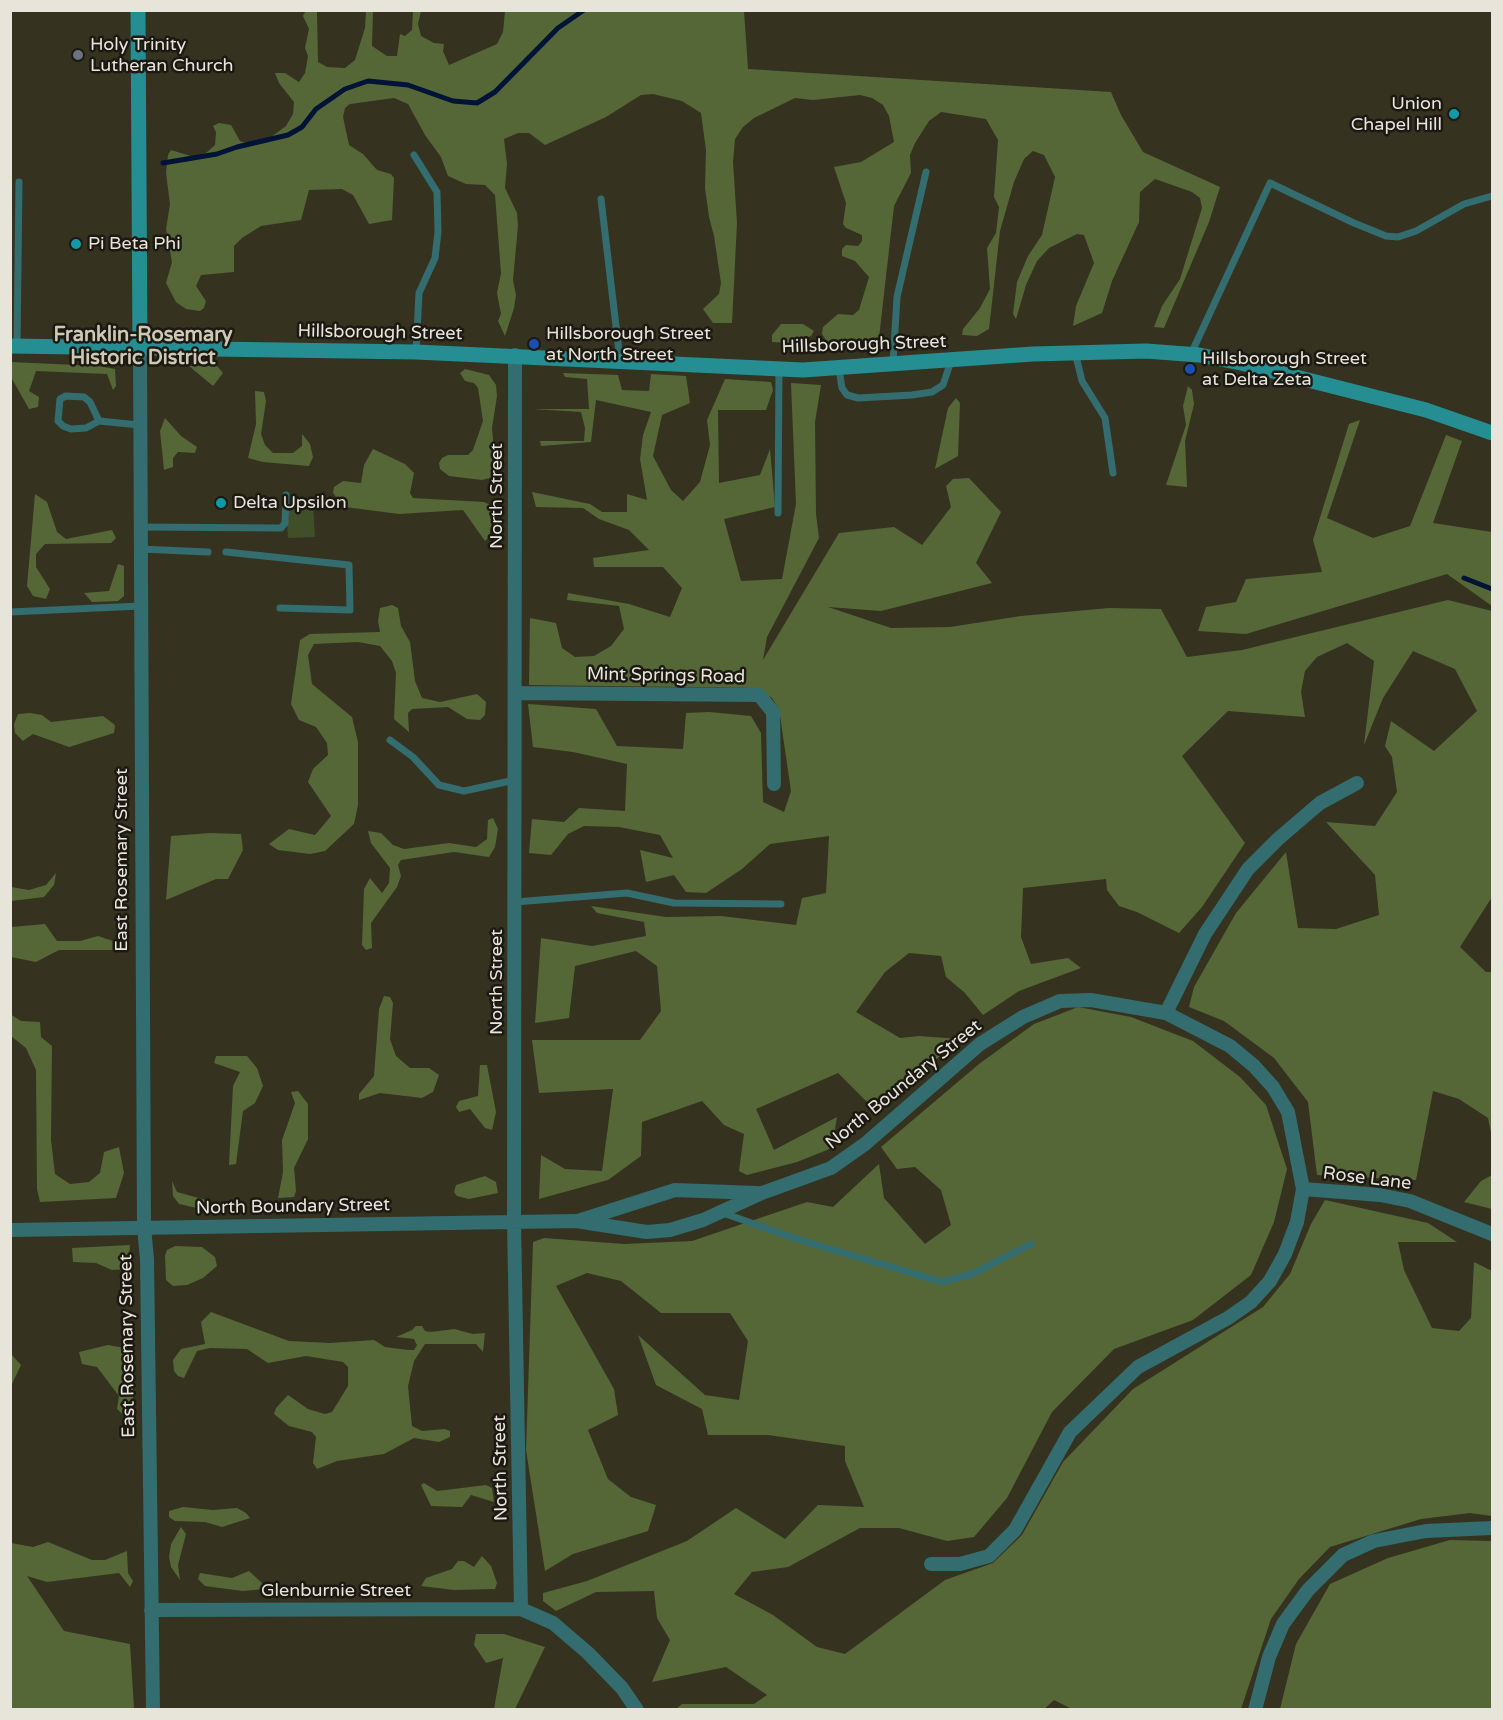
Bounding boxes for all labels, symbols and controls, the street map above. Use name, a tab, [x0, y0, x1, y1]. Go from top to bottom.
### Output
place label: Holy Trinity Lutheran Church	[90, 34, 234, 76]
marker: Holy Trinity Lutheran Church	[71, 48, 85, 62]
place label: Union Chapel Hill	[1351, 93, 1442, 136]
marker: Union Chapel Hill	[1447, 107, 1461, 121]
place label: Pi Beta Phi	[88, 233, 181, 255]
marker: Pi Beta Phi	[69, 237, 83, 251]
street label: Hillsborough Street	[297, 321, 463, 345]
place label: Hillsborough Street at North Street	[546, 323, 711, 366]
district label: Franklin-Rosemary Historic District	[53, 324, 233, 371]
street label: Hillsborough Street	[781, 331, 947, 359]
marker: Hillsborough Street at North Street	[527, 337, 541, 351]
place label: Hillsborough Street at Delta Zeta	[1202, 348, 1367, 391]
marker: Hillsborough Street at Delta Zeta	[1183, 362, 1197, 376]
street label: North Street	[486, 443, 508, 549]
place label: Delta Upsilon	[233, 492, 347, 514]
marker: Delta Upsilon	[214, 496, 228, 510]
street label: Mint Springs Road	[587, 664, 745, 688]
street label: East Rosemary Street	[111, 768, 133, 952]
street label: North Street	[486, 929, 508, 1035]
street label: North Boundary Street	[822, 1016, 986, 1154]
street label: Rose Lane	[1322, 1163, 1412, 1195]
street label: North Boundary Street	[196, 1195, 390, 1219]
street label: East Rosemary Street	[116, 1254, 140, 1438]
street label: North Street	[489, 1415, 513, 1521]
street label: Glenburnie Street	[261, 1580, 411, 1602]

